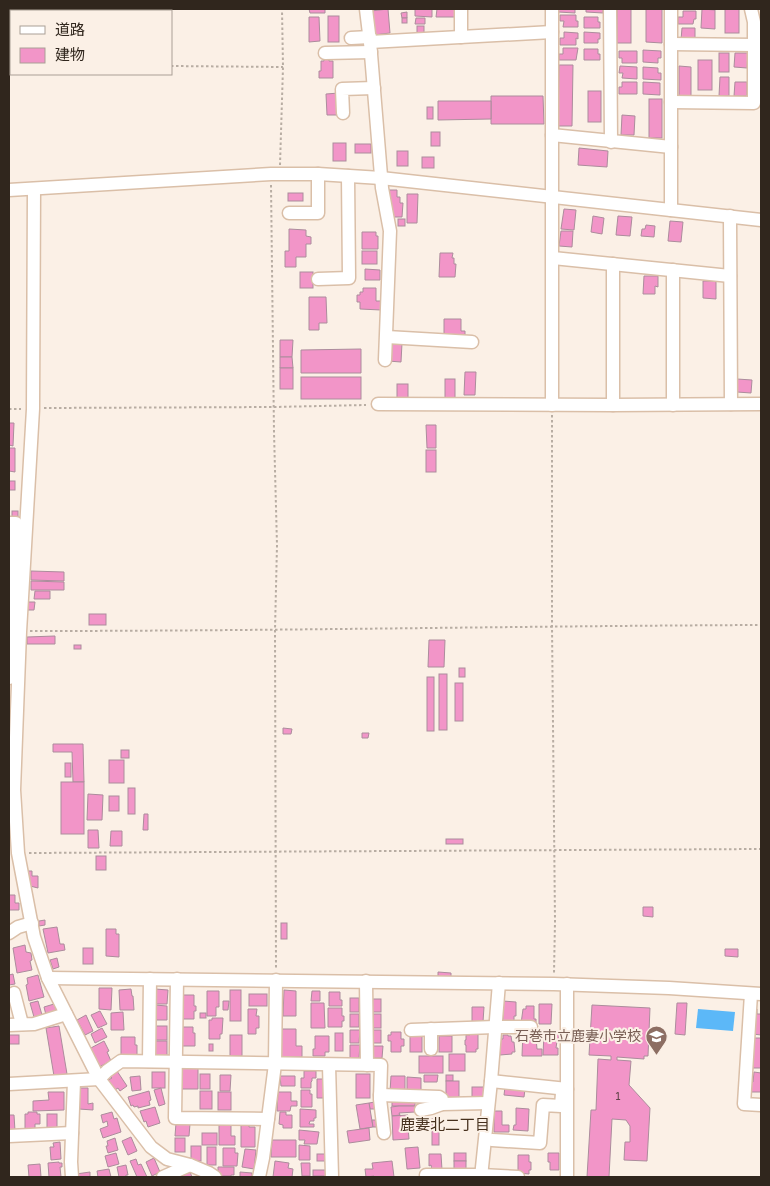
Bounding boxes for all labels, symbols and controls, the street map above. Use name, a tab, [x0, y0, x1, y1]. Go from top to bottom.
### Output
legend	[10, 10, 172, 75]
text: 道路	[55, 21, 85, 39]
text: 建物	[55, 46, 85, 64]
school or university icon: 石巻市立鹿妻小学校	[645, 1024, 669, 1055]
place label: 石巻市立鹿妻小学校	[515, 1028, 641, 1045]
house number: 1	[615, 1090, 621, 1103]
district label: 鹿妻北二丁目	[400, 1116, 490, 1134]

